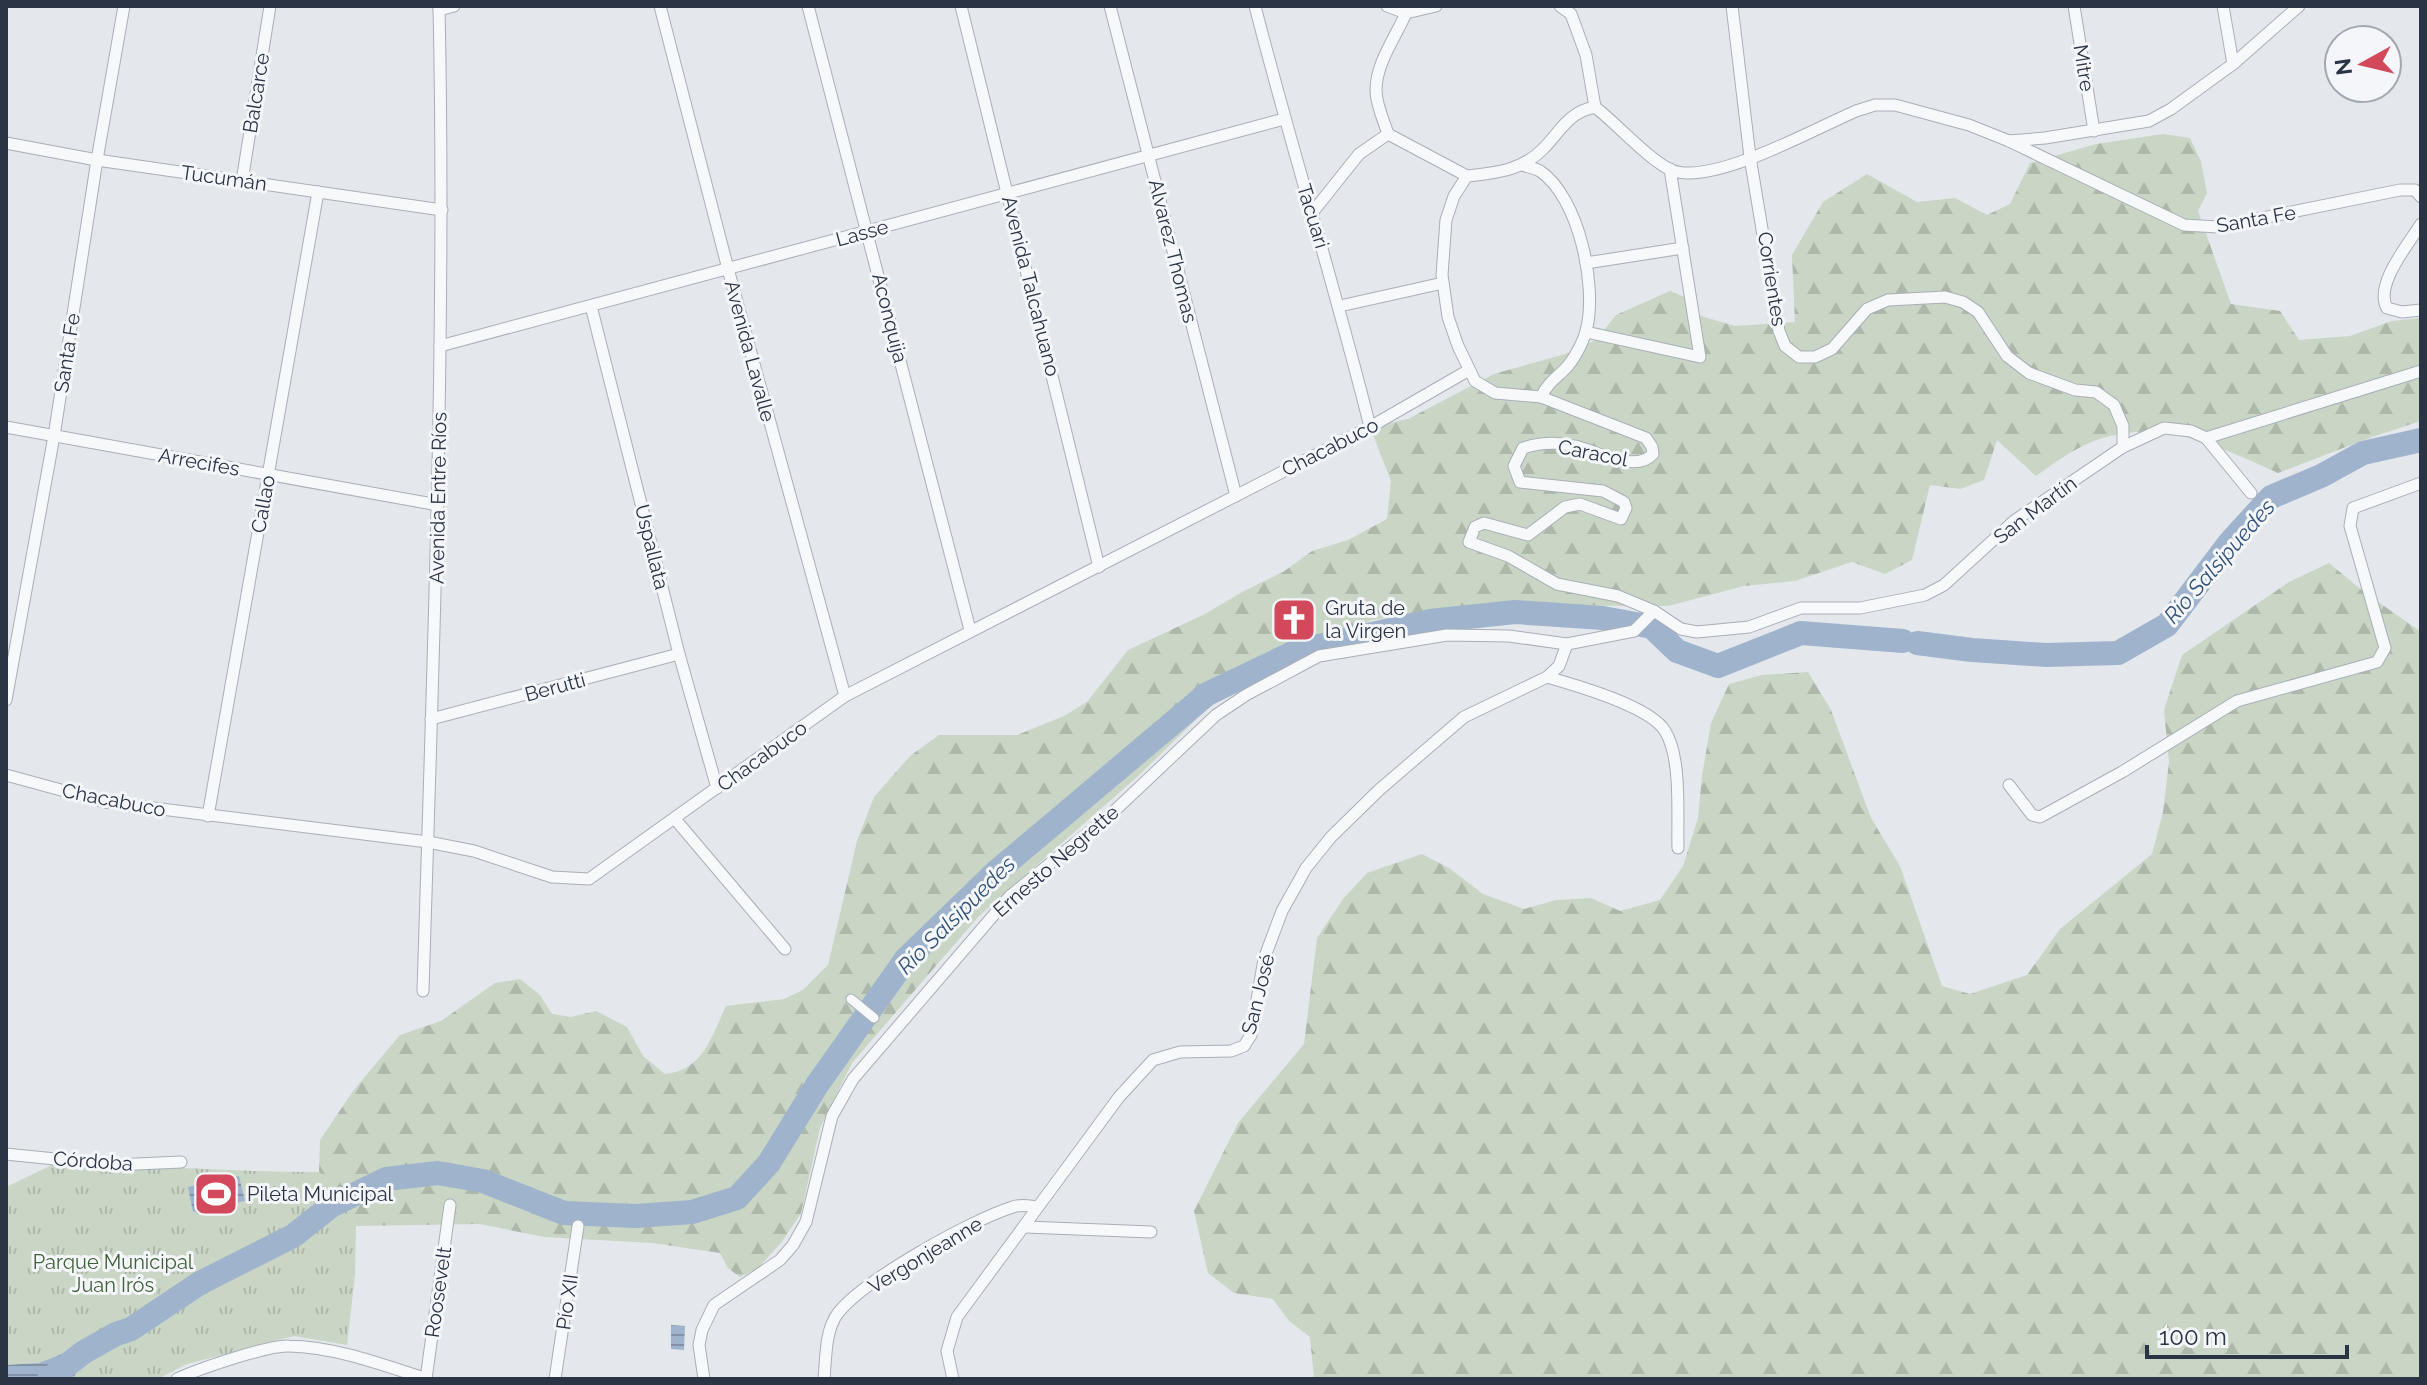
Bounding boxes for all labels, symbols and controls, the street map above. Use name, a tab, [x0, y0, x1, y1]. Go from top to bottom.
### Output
north arrow	[2323, 24, 2403, 104]
street label: Mitre	[2068, 43, 2100, 93]
street label: Balcarce	[238, 51, 274, 135]
text: N	[2329, 57, 2357, 77]
street label: Tucumán	[180, 160, 268, 196]
street label: Alvarez Thomas	[1144, 177, 1202, 325]
street label: Tacuari	[1292, 181, 1334, 251]
street label: Avenida Talcahuano	[997, 193, 1065, 379]
street label: Santa Fe	[2214, 200, 2298, 238]
street label: Lasse	[833, 214, 891, 252]
street label: Corrientes	[1753, 230, 1791, 328]
street label: Aconquija	[867, 271, 913, 365]
street label: Avenida Lavalle	[720, 278, 780, 425]
street label: Santa Fe	[49, 311, 85, 394]
street label: Avenida Entre Ríos	[424, 412, 452, 584]
street label: Chacabuco	[1278, 412, 1382, 482]
street label: Caracol	[1556, 434, 1631, 472]
street label: Arrecifes	[157, 443, 241, 481]
street label: San Martín	[1989, 471, 2081, 549]
street label: Callao	[246, 473, 280, 535]
water label: Río Salsipuedes	[2158, 494, 2280, 628]
street label: Uspallata	[630, 502, 674, 592]
church icon: Gruta de la Virgen	[1270, 596, 1318, 644]
place label: Gruta de la Virgen	[1325, 596, 1406, 643]
street label: Berutti	[522, 667, 588, 707]
street label: Chacabuco	[712, 715, 812, 797]
street label: Chacabuco	[60, 778, 168, 822]
street label: Ernesto Negrette	[988, 800, 1124, 922]
water label: Río Salsipuedes	[892, 851, 1020, 979]
street label: San José	[1236, 951, 1280, 1037]
street label: Córdoba	[52, 1146, 134, 1176]
sports icon: Pileta Municipal	[192, 1170, 240, 1218]
place label: Pileta Municipal	[247, 1182, 394, 1206]
street label: Vergonjeanne	[864, 1211, 987, 1298]
street label: Roosevelt	[420, 1245, 456, 1339]
park label: Parque Municipal Juan Irós	[33, 1250, 194, 1297]
street label: Pío XII	[551, 1273, 583, 1331]
scale bar	[2147, 1309, 2347, 1359]
text: 100 m	[2159, 1322, 2227, 1351]

